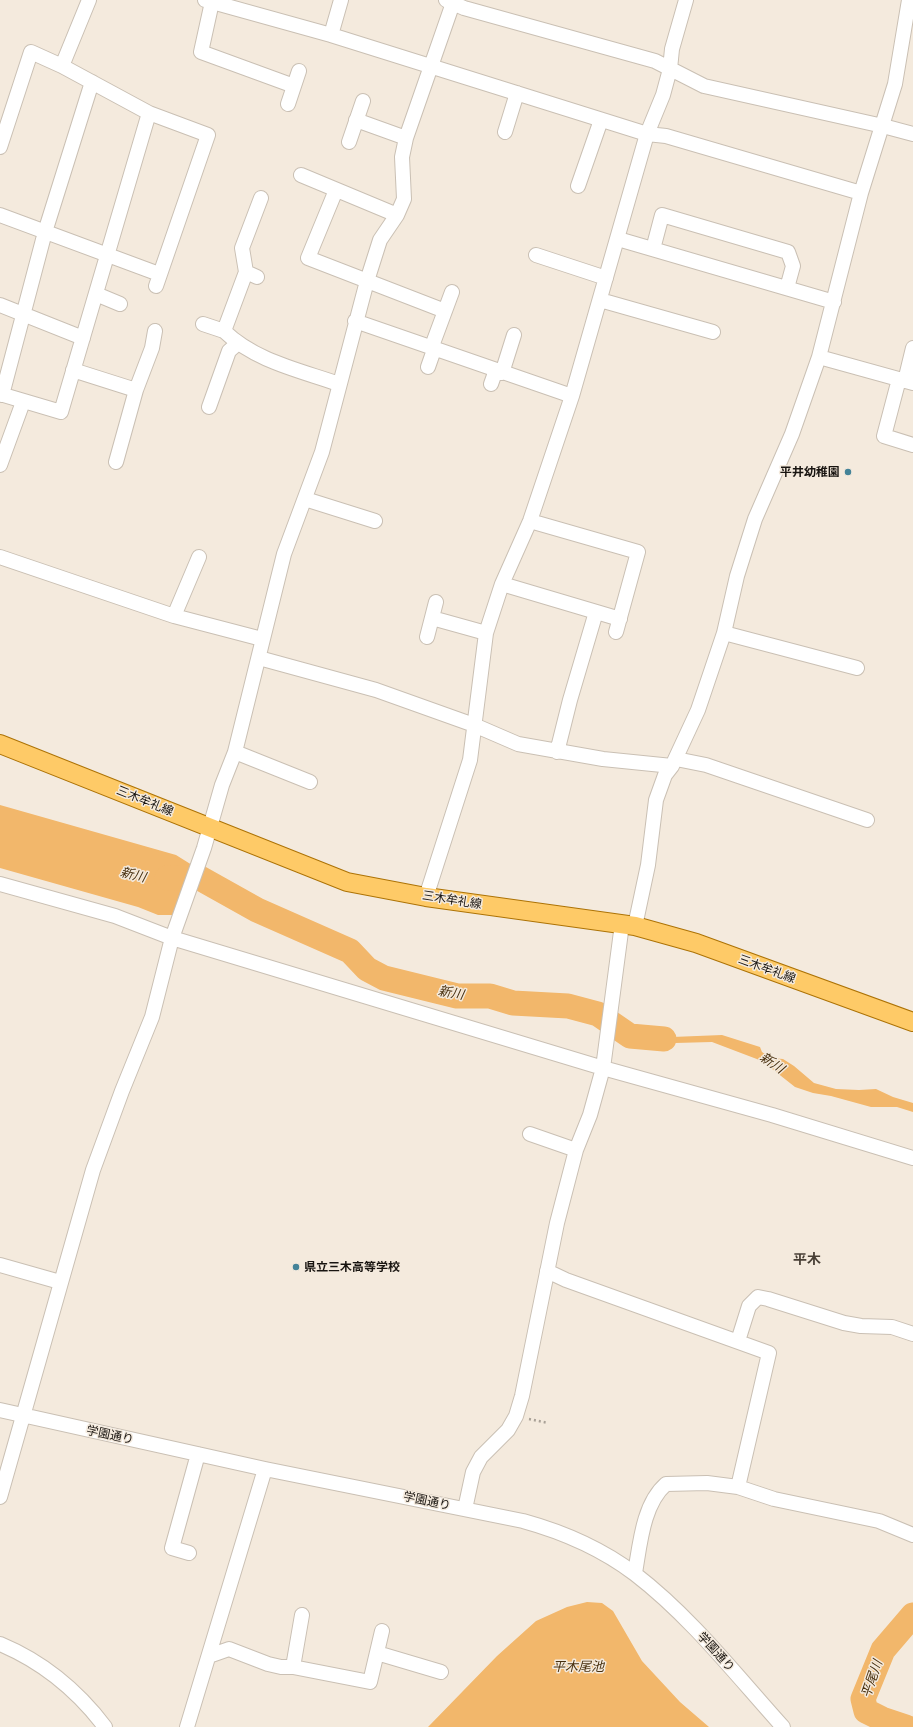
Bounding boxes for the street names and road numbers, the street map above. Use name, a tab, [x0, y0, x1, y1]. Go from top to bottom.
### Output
street label: 三木牟礼線	[114, 783, 176, 819]
street label: 三木牟礼線	[421, 888, 483, 912]
street label: 三木牟礼線	[736, 952, 798, 986]
street label: 学園通り	[85, 1423, 135, 1447]
street label: 学園通り	[402, 1489, 452, 1513]
street label: 学園通り	[695, 1629, 737, 1675]

